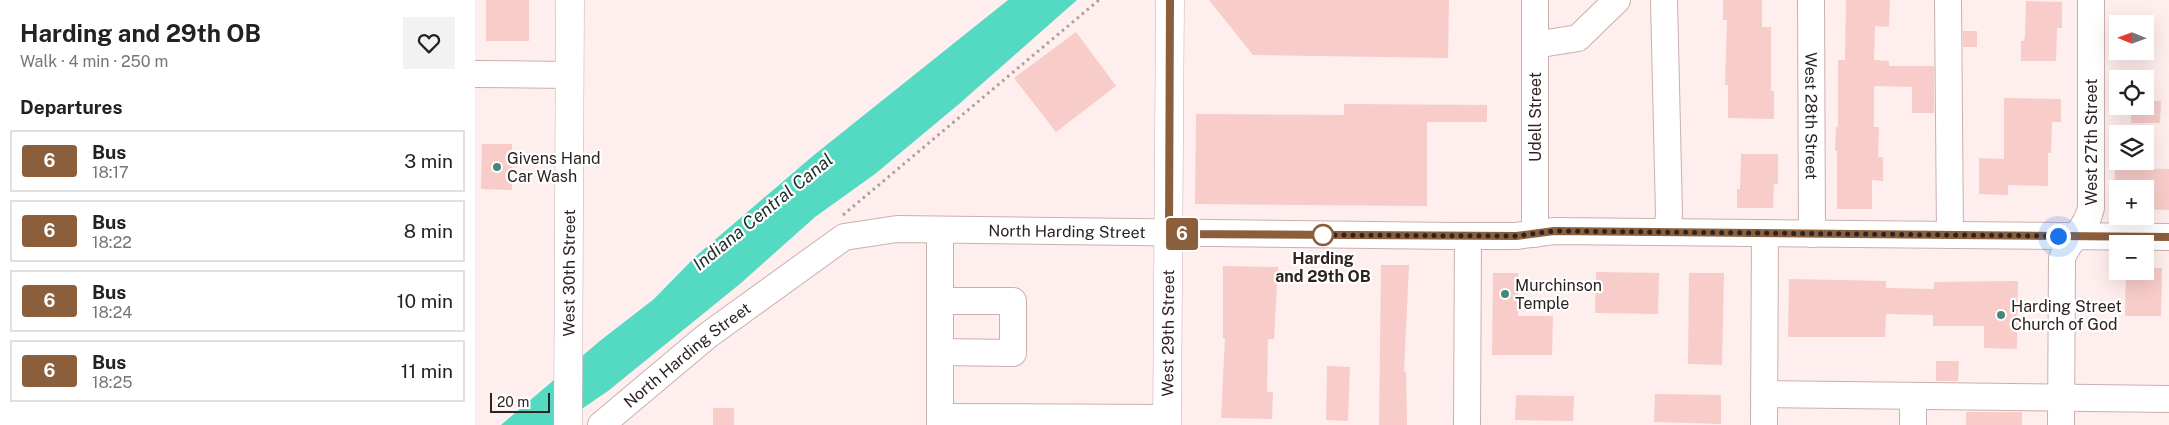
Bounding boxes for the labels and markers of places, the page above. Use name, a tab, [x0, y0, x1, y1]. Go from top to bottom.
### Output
place label: Givens Hand Car Wash	[507, 149, 601, 186]
marker: Givens Hand Car Wash	[491, 161, 503, 173]
marker: Harding and 29th OB	[1312, 224, 1334, 246]
place label: Harding and 29th OB	[1275, 249, 1371, 286]
place label: Murchinson Temple	[1515, 276, 1602, 313]
marker: Murchinson Temple	[1499, 288, 1511, 300]
place label: Harding Street Church of God	[2011, 297, 2122, 334]
marker: Harding Street Church of God	[1995, 309, 2007, 321]

